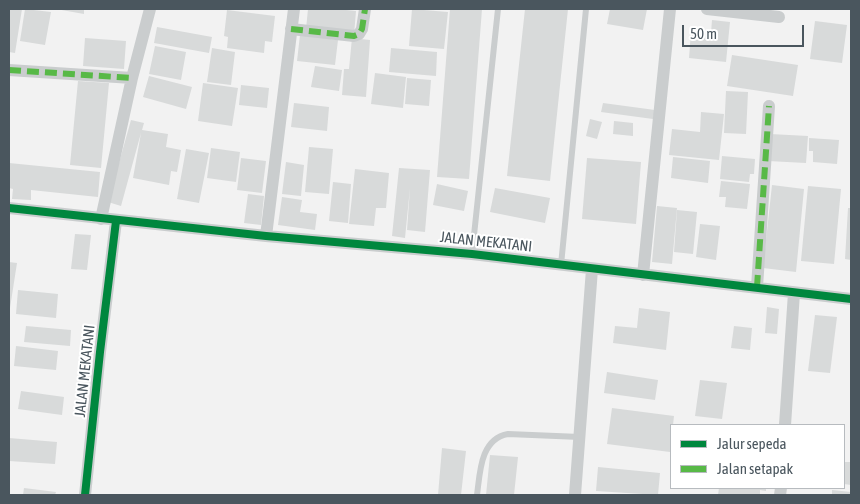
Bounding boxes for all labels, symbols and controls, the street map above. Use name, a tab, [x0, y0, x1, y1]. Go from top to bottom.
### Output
scale bar	[685, 15, 808, 47]
text: 50 m	[690, 25, 717, 42]
street label: JALAN MEKATANI	[439, 228, 533, 256]
street label: JALAN MEKATANI	[71, 324, 99, 418]
legend	[670, 424, 845, 489]
text: Jalur sepeda	[717, 435, 787, 452]
text: Jalan setapak	[717, 460, 793, 477]

